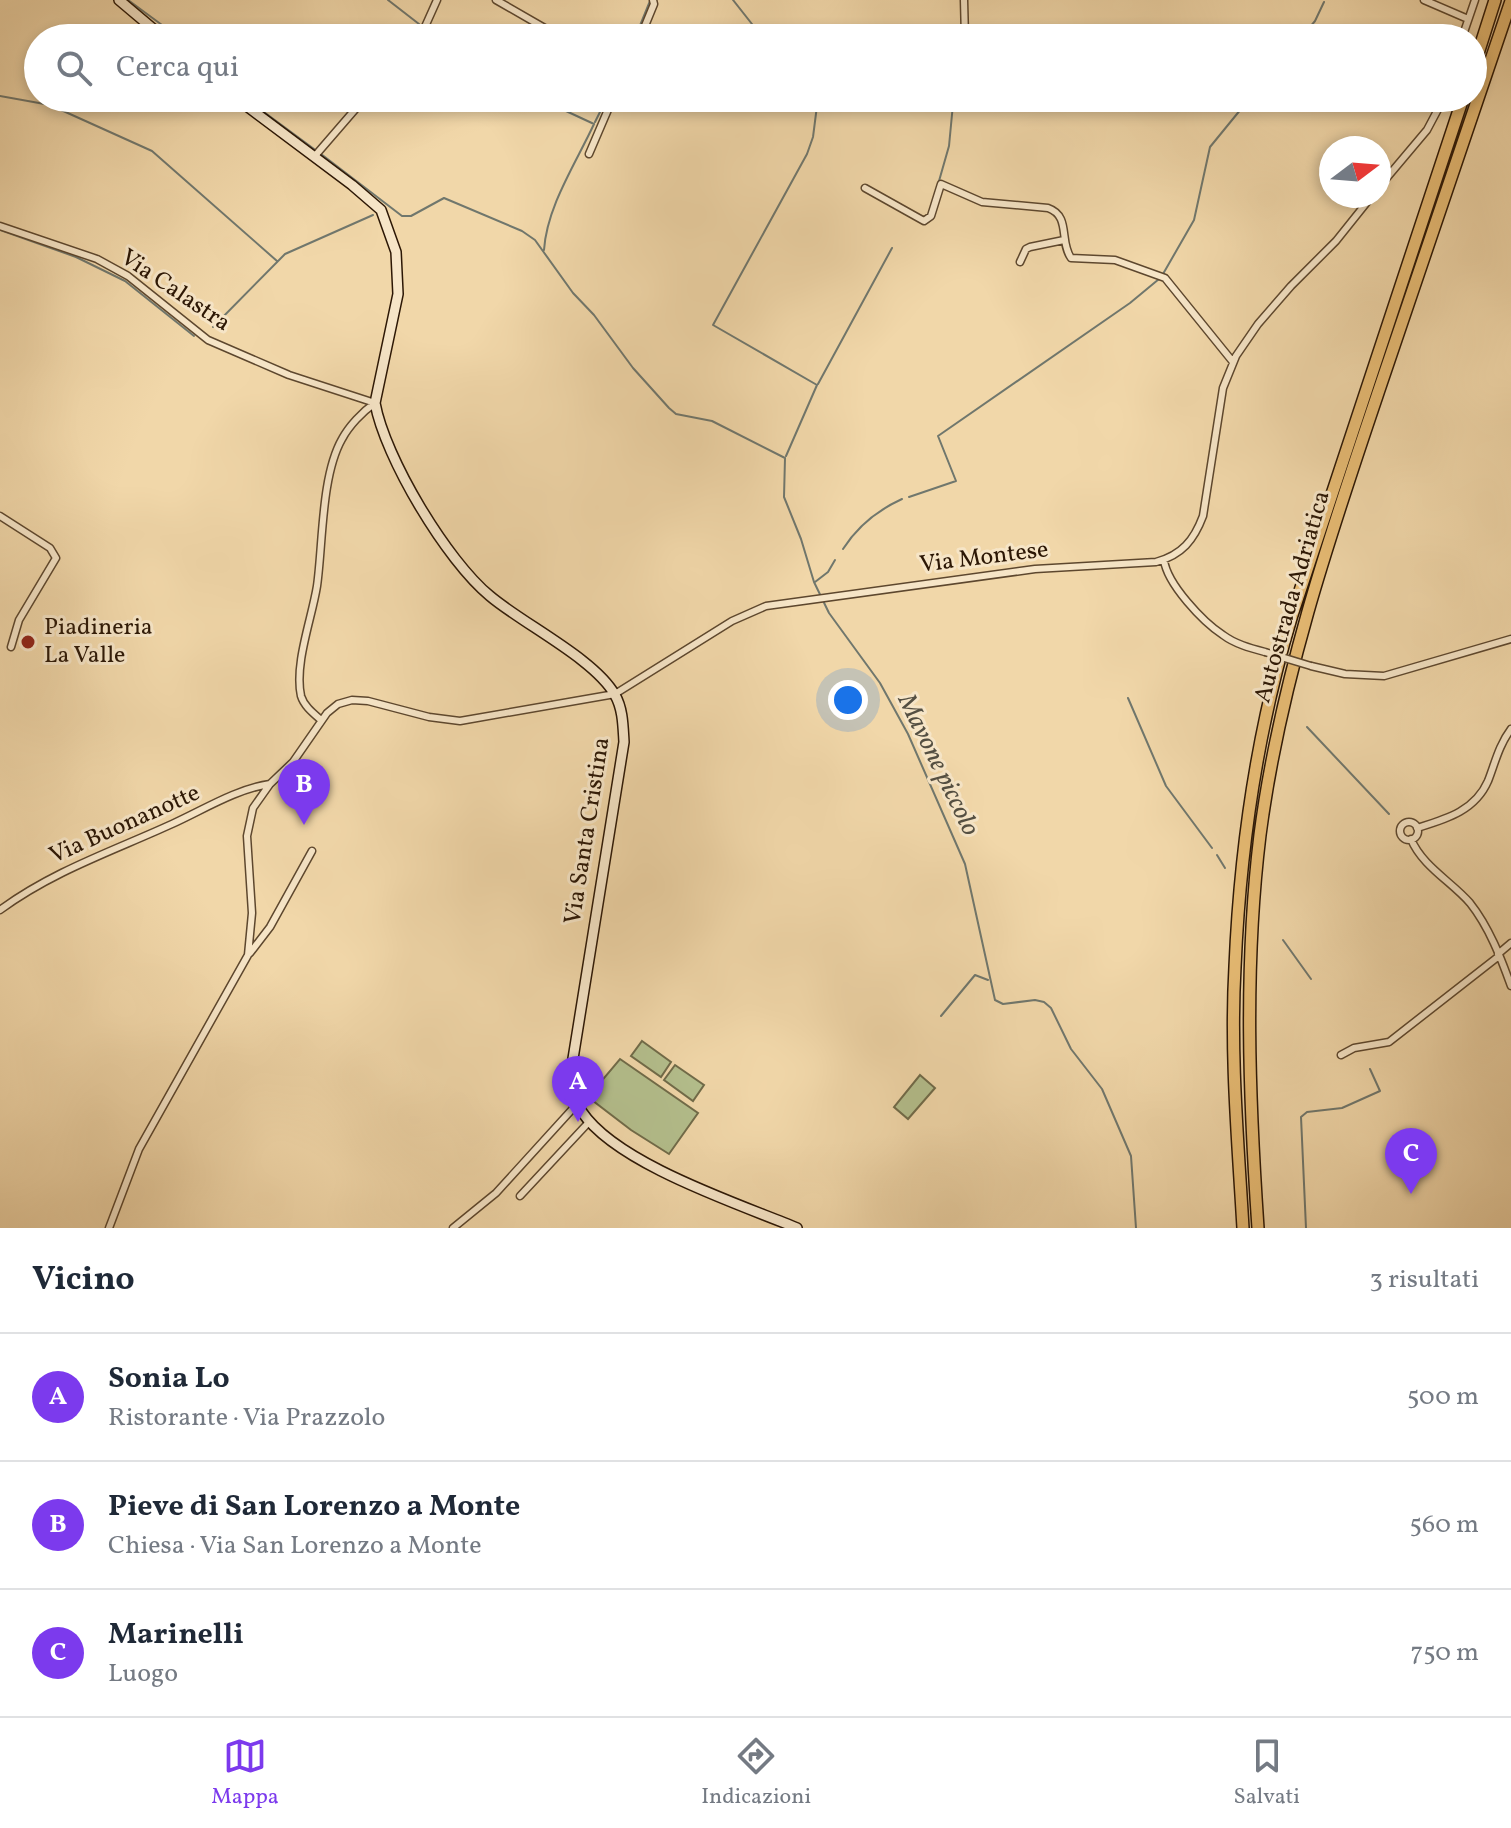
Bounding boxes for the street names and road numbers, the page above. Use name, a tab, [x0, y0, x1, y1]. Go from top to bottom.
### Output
street label: Via Calastra	[113, 241, 237, 341]
street label: Autostrada Adriatica	[1246, 487, 1340, 707]
street label: Via Montese	[918, 533, 1050, 583]
street label: Via Santa Cristina	[556, 735, 620, 927]
street label: Via Buonanotte	[44, 777, 206, 873]

